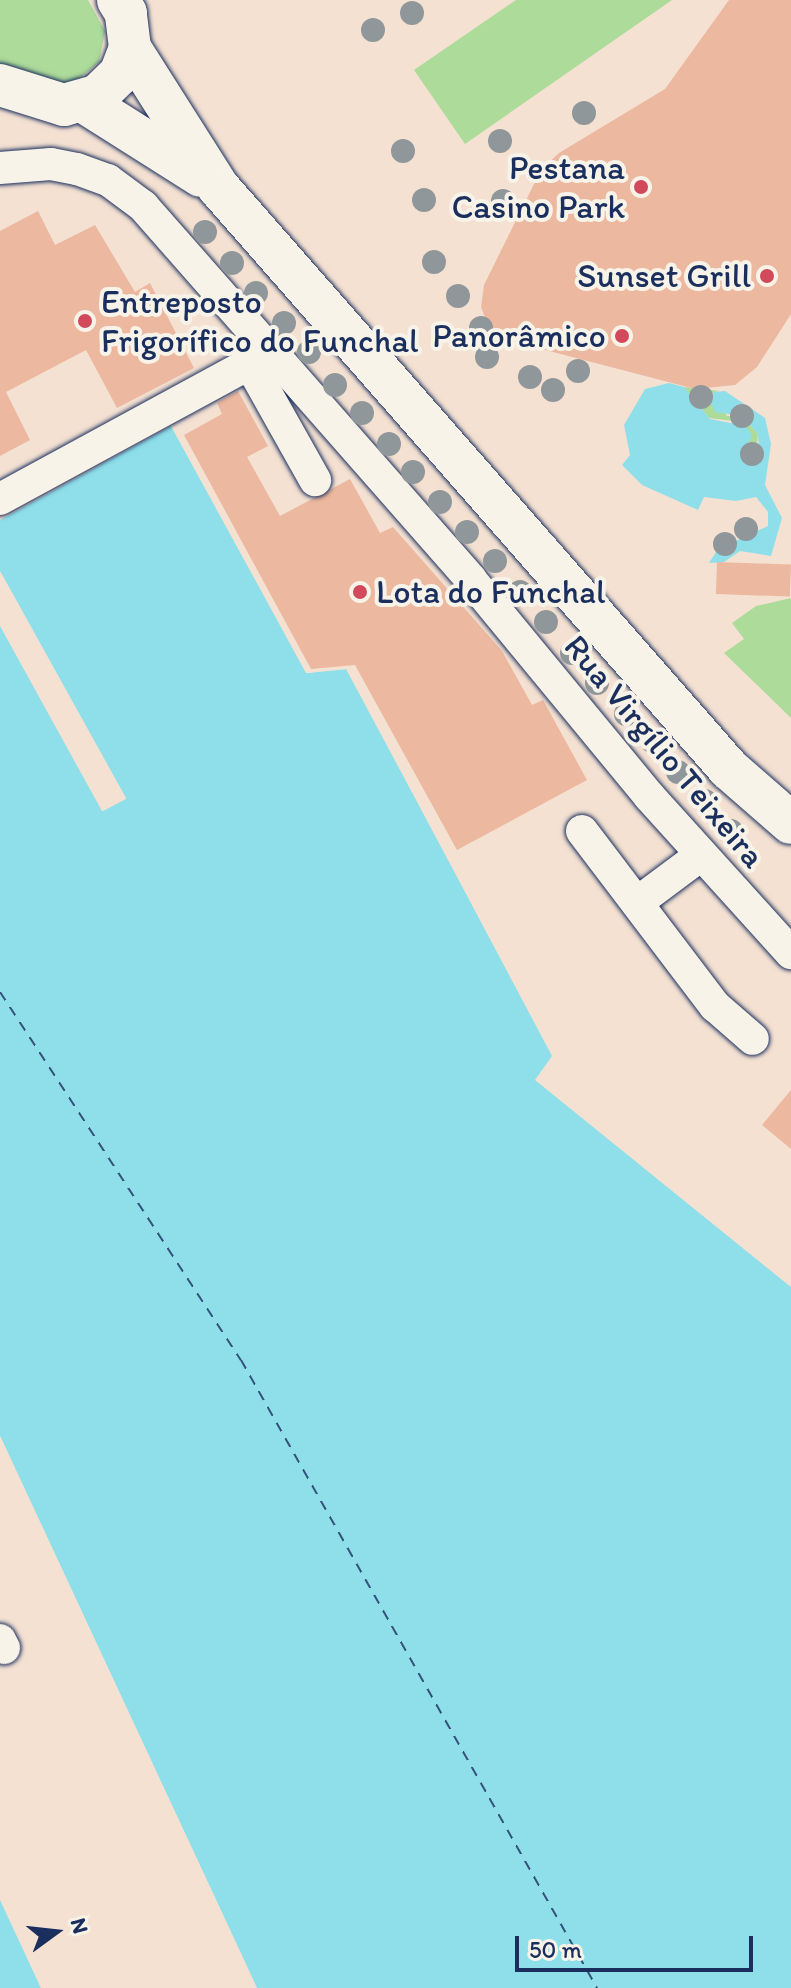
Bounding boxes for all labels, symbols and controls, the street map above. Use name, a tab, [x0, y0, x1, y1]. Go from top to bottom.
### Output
place label: Pestana Casino Park	[452, 147, 625, 226]
marker: Pestana Casino Park	[632, 178, 650, 196]
place label: Sunset Grill	[577, 256, 751, 296]
marker: Sunset Grill	[758, 267, 776, 285]
place label: Entreposto Frigorífico do Funchal	[101, 281, 418, 360]
marker: Entreposto Frigorífico do Funchal	[76, 312, 94, 330]
place label: Panorâmico	[432, 316, 606, 356]
marker: Panorâmico	[613, 327, 631, 345]
place label: Lota do Funchal	[376, 572, 606, 612]
marker: Lota do Funchal	[351, 583, 369, 601]
street label: Rua Virgílio Teixeira	[557, 628, 773, 874]
north arrow	[16, 1892, 96, 1972]
text: N	[65, 1915, 95, 1936]
scale bar	[519, 1920, 757, 1970]
text: 50 m	[529, 1935, 582, 1964]

